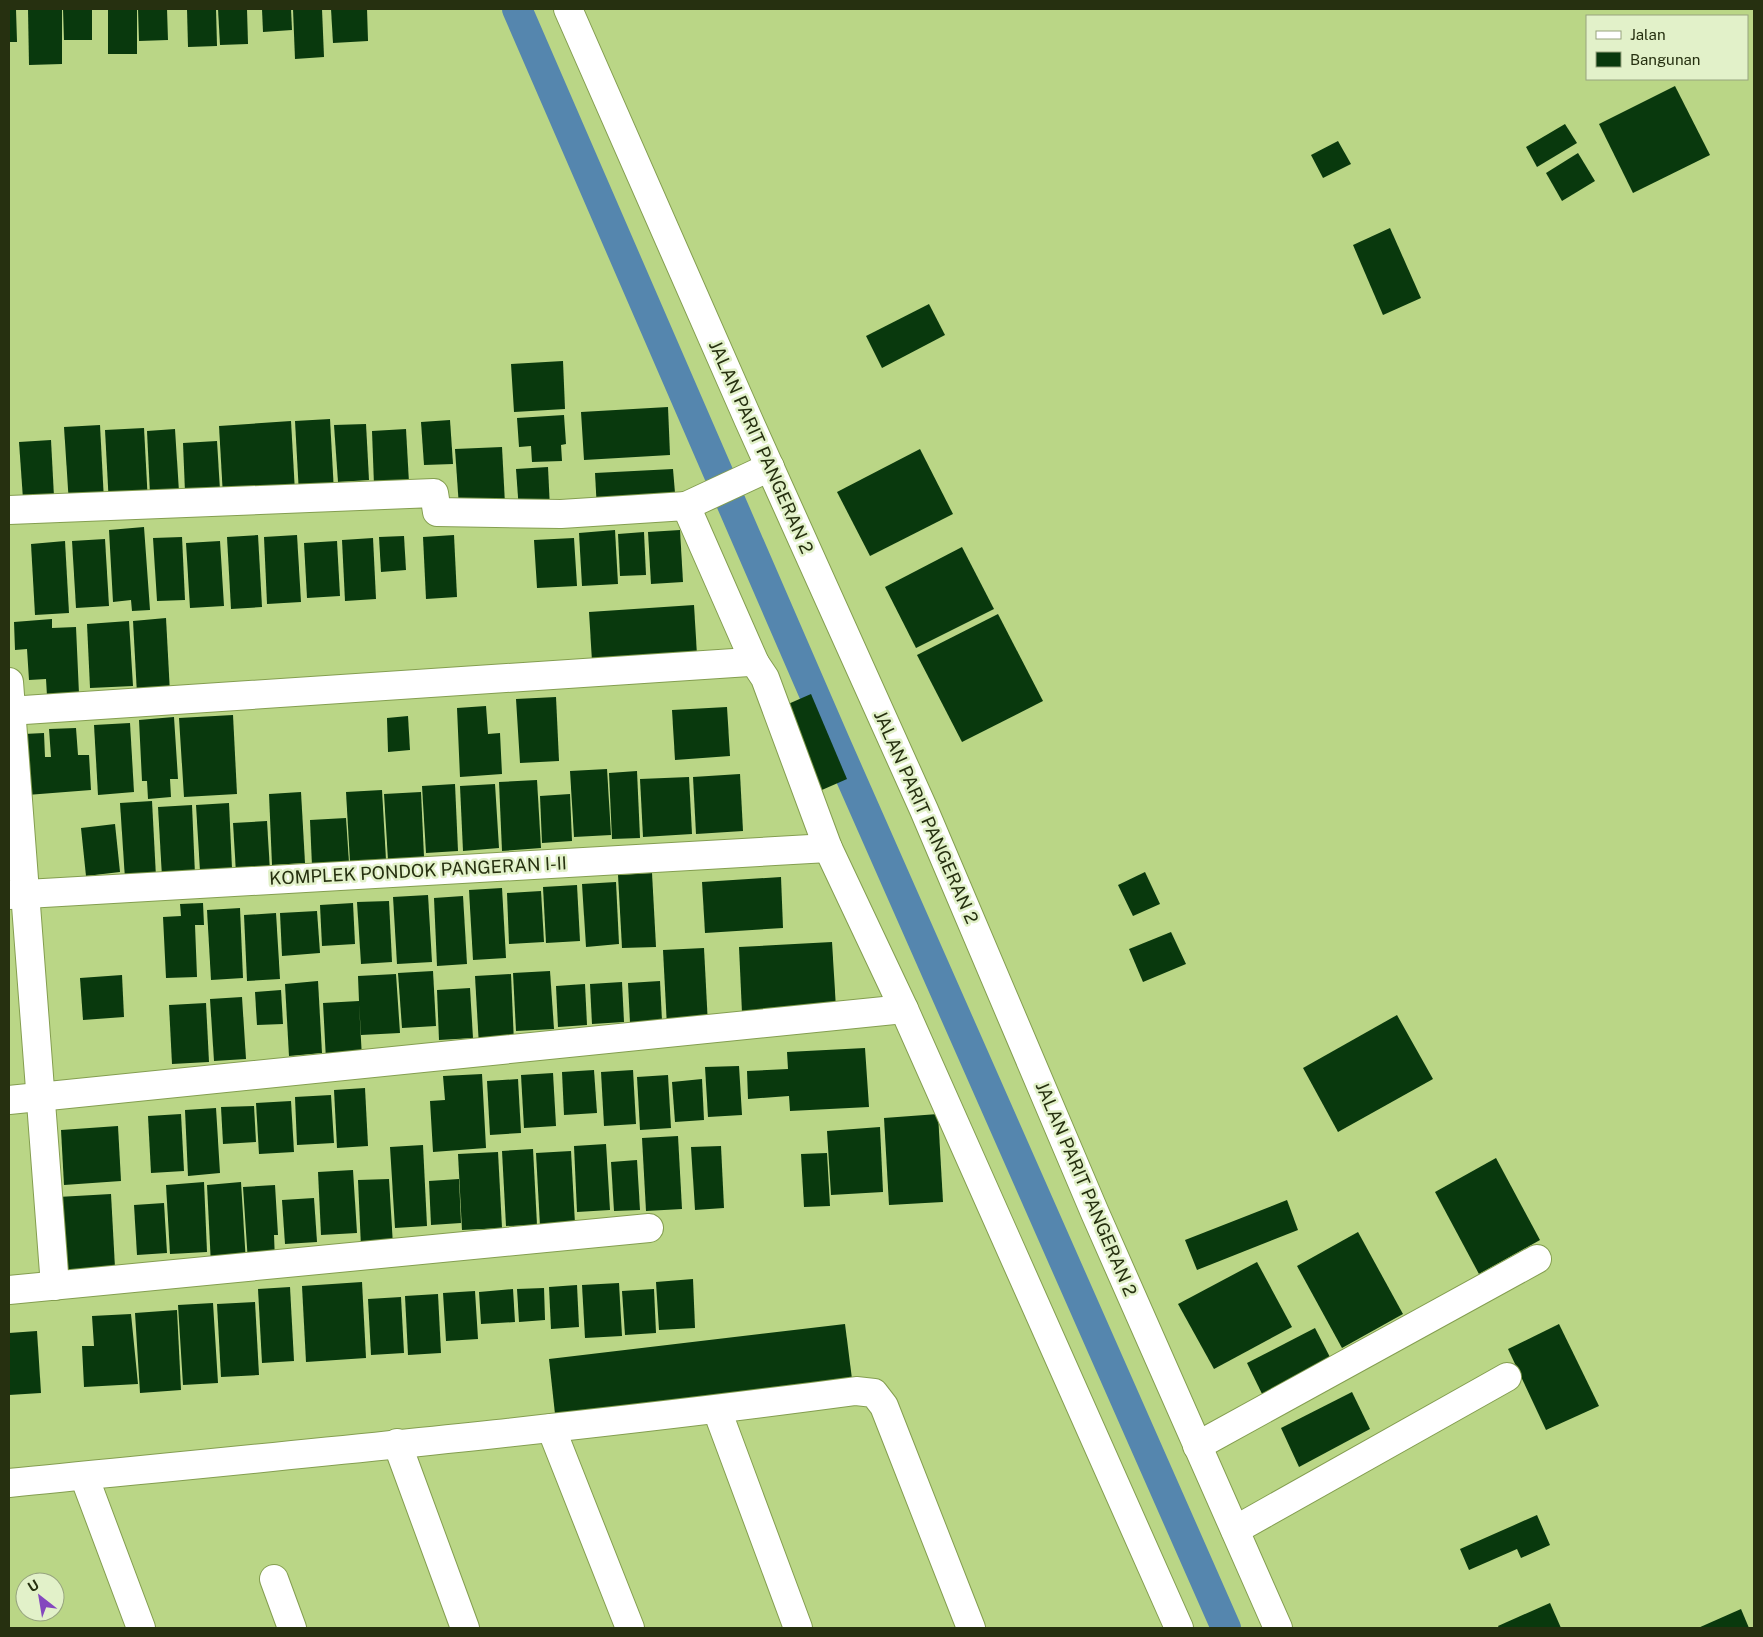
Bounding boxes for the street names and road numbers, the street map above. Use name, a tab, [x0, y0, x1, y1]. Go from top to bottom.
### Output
street label: JALAN PARIT PANGERAN 2	[705, 337, 818, 557]
street label: JALAN PARIT PANGERAN 2	[870, 707, 983, 927]
street label: KOMPLEK PONDOK PANGERAN I-II	[269, 852, 567, 889]
street label: JALAN PARIT PANGERAN 2	[1032, 1078, 1141, 1299]

